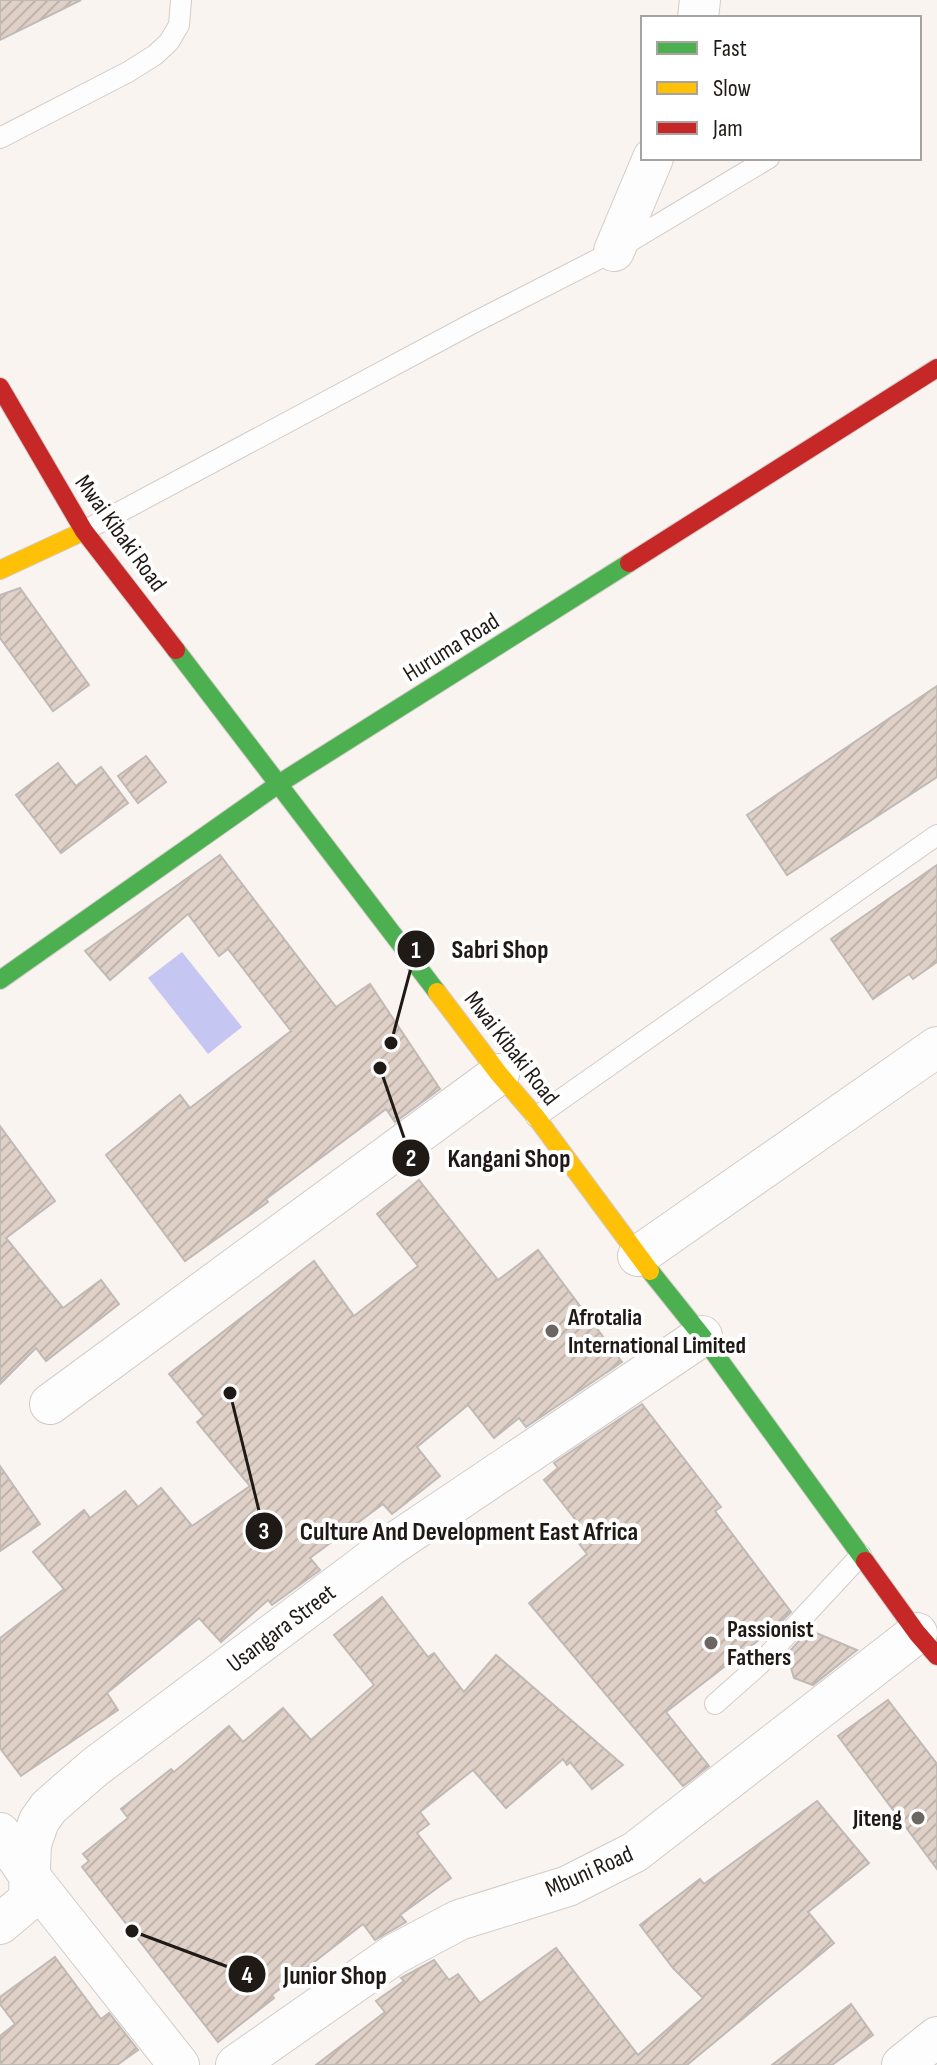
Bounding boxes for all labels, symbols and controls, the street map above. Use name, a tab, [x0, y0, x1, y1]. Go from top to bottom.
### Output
legend	[641, 16, 921, 160]
text: Fast	[713, 34, 747, 63]
text: Slow	[713, 74, 751, 103]
text: Jam	[712, 114, 743, 143]
street label: Mwai Kibaki Road	[69, 469, 173, 597]
street label: Huruma Road	[398, 607, 505, 688]
callout: Sabri Shop	[396, 924, 565, 974]
text: Sabri Shop	[452, 935, 548, 966]
text: 1	[411, 936, 421, 965]
street label: Mwai Kibaki Road	[458, 985, 565, 1111]
callout: Kangani Shop	[391, 1133, 586, 1183]
text: 2	[406, 1144, 416, 1173]
text: Kangani Shop	[448, 1144, 570, 1175]
place label: Afrotalia International Limited	[567, 1303, 746, 1360]
marker: Afrotalia International Limited	[543, 1322, 561, 1340]
callout: Culture And Development East Africa	[244, 1506, 655, 1556]
text: 3	[259, 1517, 269, 1546]
text: Culture And Development East Africa	[300, 1517, 638, 1548]
street label: Usangara Street	[221, 1578, 341, 1679]
place label: Passionist Fathers	[727, 1615, 814, 1672]
marker: Passionist Fathers	[702, 1634, 720, 1652]
place label: Jiteng	[852, 1804, 902, 1833]
marker: Jiteng	[909, 1809, 927, 1827]
street label: Mbuni Road	[541, 1839, 637, 1904]
callout: Junior Shop	[227, 1949, 402, 1999]
text: 4	[241, 1961, 253, 1990]
text: Junior Shop	[282, 1961, 387, 1992]

